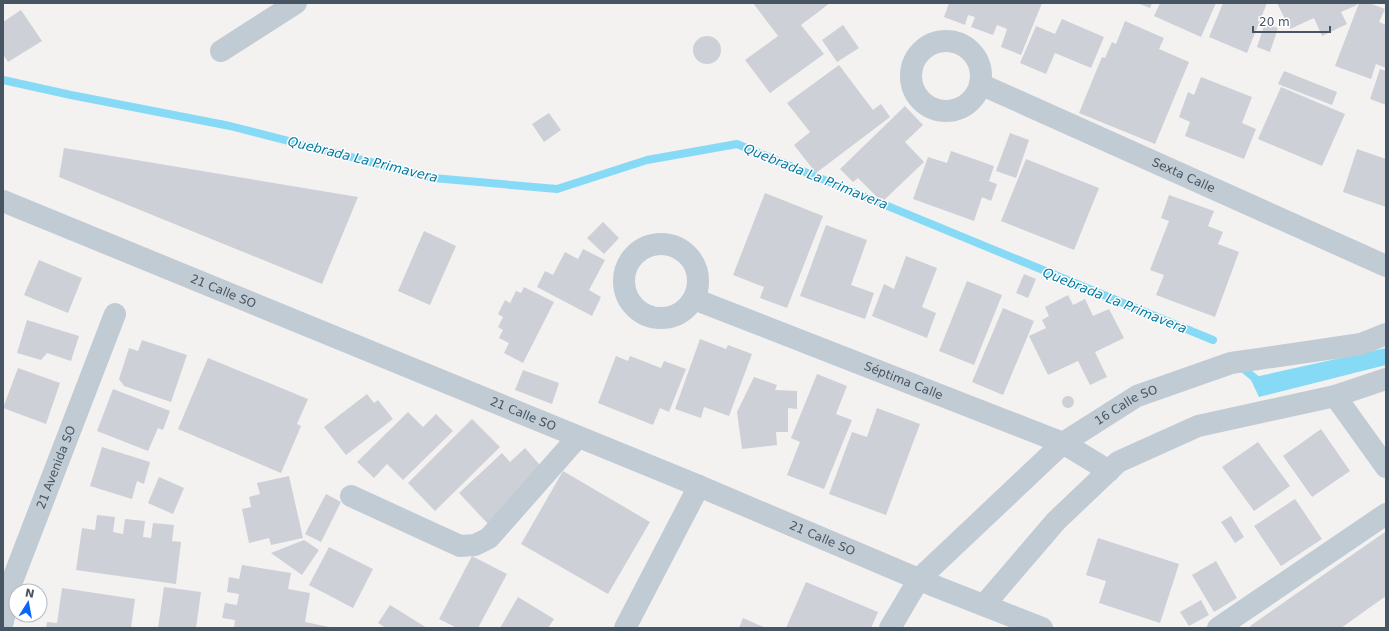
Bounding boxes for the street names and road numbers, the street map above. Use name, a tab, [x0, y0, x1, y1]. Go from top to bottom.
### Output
street label: Sexta Calle	[1150, 155, 1217, 195]
street label: 21 Calle SO	[188, 271, 258, 311]
street label: Séptima Calle	[862, 359, 945, 402]
street label: 16 Calle SO	[1092, 382, 1159, 428]
street label: 21 Calle SO	[488, 394, 558, 434]
street label: 21 Avenida SO	[34, 424, 78, 511]
street label: 21 Calle SO	[787, 518, 857, 558]

